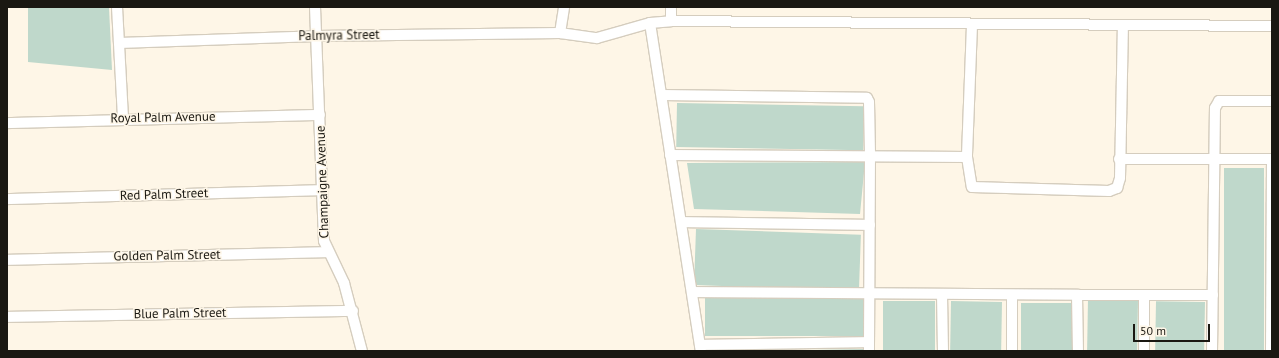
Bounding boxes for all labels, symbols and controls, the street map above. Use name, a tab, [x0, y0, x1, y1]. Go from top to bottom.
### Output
street label: Palmyra Street	[298, 27, 380, 45]
street label: Royal Palm Avenue	[110, 109, 216, 127]
street label: Champaigne Avenue	[313, 125, 333, 239]
street label: Red Palm Street	[120, 186, 208, 204]
street label: Golden Palm Street	[113, 247, 221, 265]
street label: Blue Palm Street	[133, 305, 227, 323]
scale bar	[1135, 316, 1212, 342]
text: 50 m	[1140, 323, 1166, 338]

